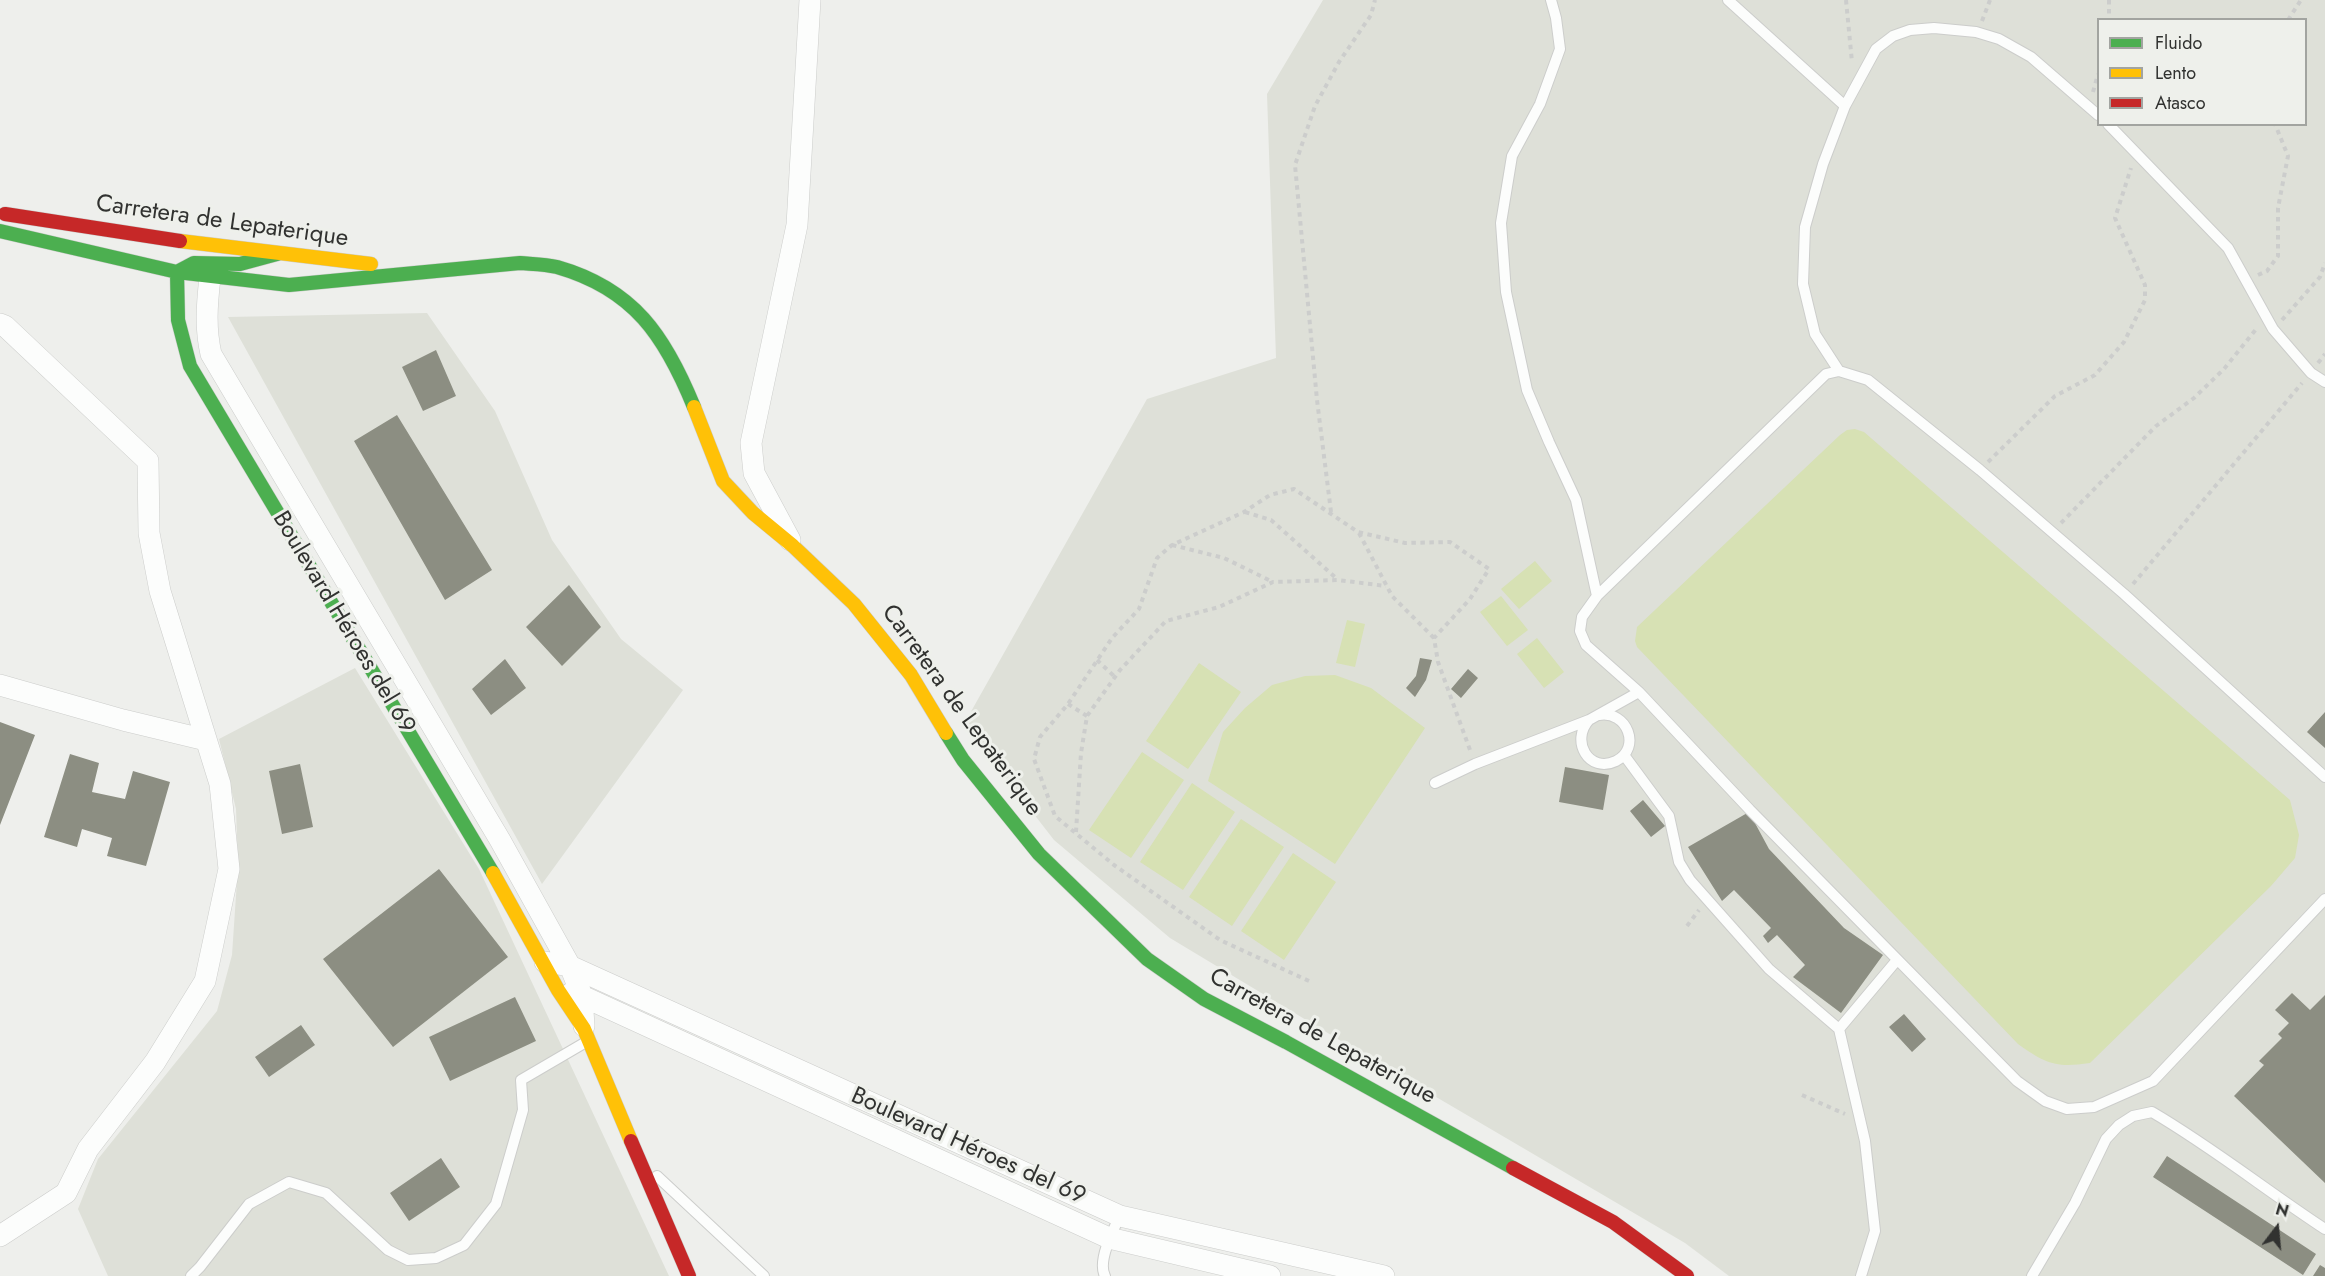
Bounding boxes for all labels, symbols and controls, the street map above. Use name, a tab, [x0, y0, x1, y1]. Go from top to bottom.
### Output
legend	[2097, 18, 2307, 126]
text: Fluido	[2155, 30, 2202, 56]
text: Lento	[2155, 60, 2196, 86]
text: Atasco	[2155, 90, 2206, 116]
street label: Carretera de Lepaterique	[94, 190, 350, 254]
street label: Boulevard Héroes del 69	[265, 507, 421, 739]
street label: Carretera de Lepaterique	[875, 600, 1047, 822]
street label: Carretera de Lepaterique	[1204, 963, 1440, 1111]
street label: Boulevard Héroes del 69	[846, 1082, 1090, 1212]
text: N	[2273, 1197, 2291, 1223]
north arrow	[2247, 1198, 2307, 1258]

